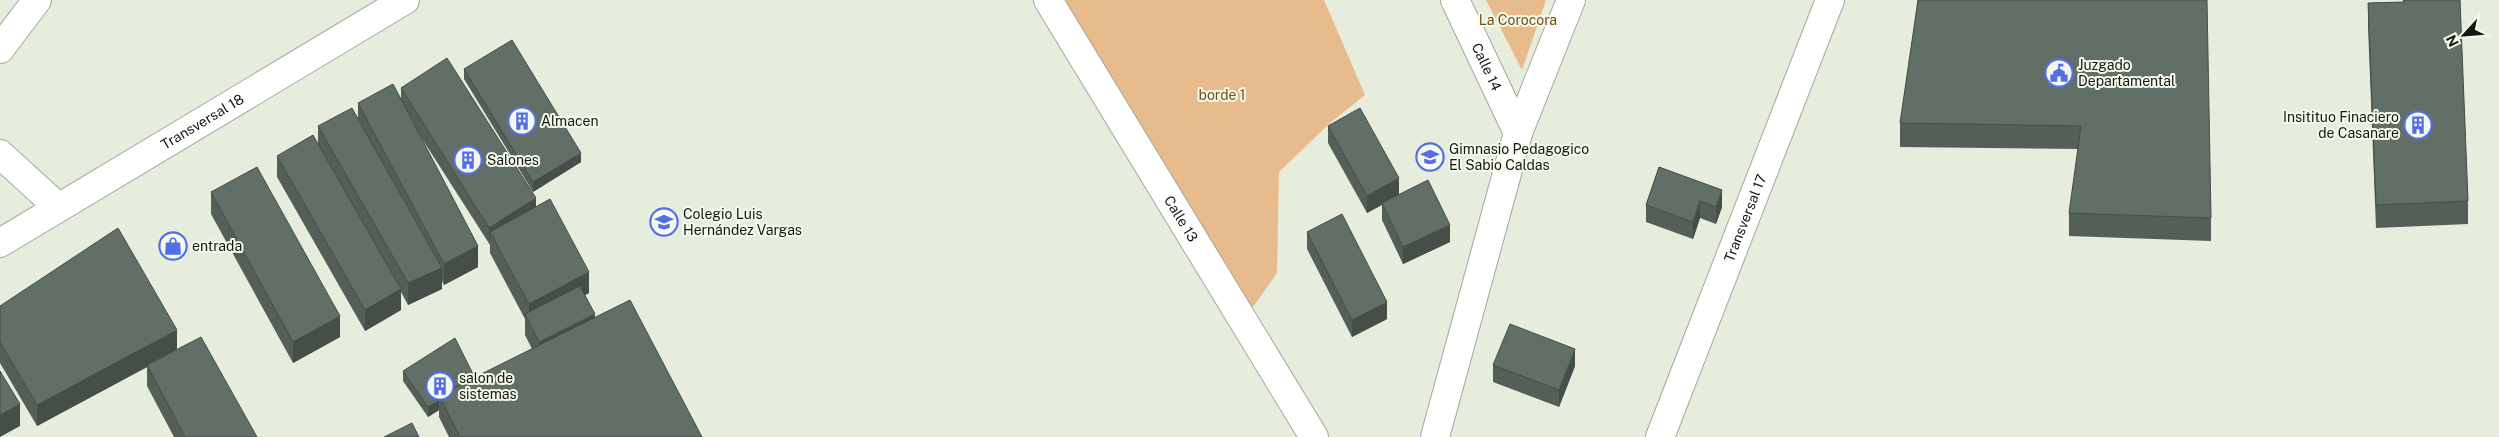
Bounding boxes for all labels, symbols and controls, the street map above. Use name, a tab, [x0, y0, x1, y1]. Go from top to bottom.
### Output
north arrow	[2439, 10, 2489, 60]
park label: La Corocora	[1479, 12, 1557, 28]
text: N	[2443, 32, 2462, 49]
street label: Calle 14	[1469, 40, 1505, 94]
place label: Juzgado Departamental	[2078, 57, 2175, 89]
public building icon: Juzgado Departamental	[2044, 58, 2074, 88]
park label: borde 1	[1199, 87, 1245, 103]
street label: Transversal 18	[158, 91, 247, 152]
building icon: Almacen	[507, 106, 537, 136]
place label: Insitituo Finaciero de Casanare	[2283, 109, 2399, 141]
building icon: Insitituo Finaciero de Casanare	[2403, 110, 2433, 140]
place label: Almacen	[541, 113, 599, 129]
place label: Gimnasio Pedagogico El Sabio Caldas	[1449, 141, 1589, 173]
school or university icon: Gimnasio Pedagogico El Sabio Caldas	[1415, 142, 1445, 172]
building icon: Salones	[453, 145, 483, 175]
place label: Salones	[487, 152, 539, 168]
street label: Transversal 17	[1721, 172, 1769, 264]
street label: Calle 13	[1161, 193, 1201, 245]
place label: Colegio Luis Hernández Vargas	[683, 206, 802, 238]
school or university icon: Colegio Luis Hernández Vargas	[649, 207, 679, 237]
shop icon: entrada	[158, 231, 188, 261]
place label: entrada	[192, 238, 242, 254]
place label: salon de sistemas	[459, 370, 517, 402]
building icon: salon de sistemas	[425, 371, 455, 401]

